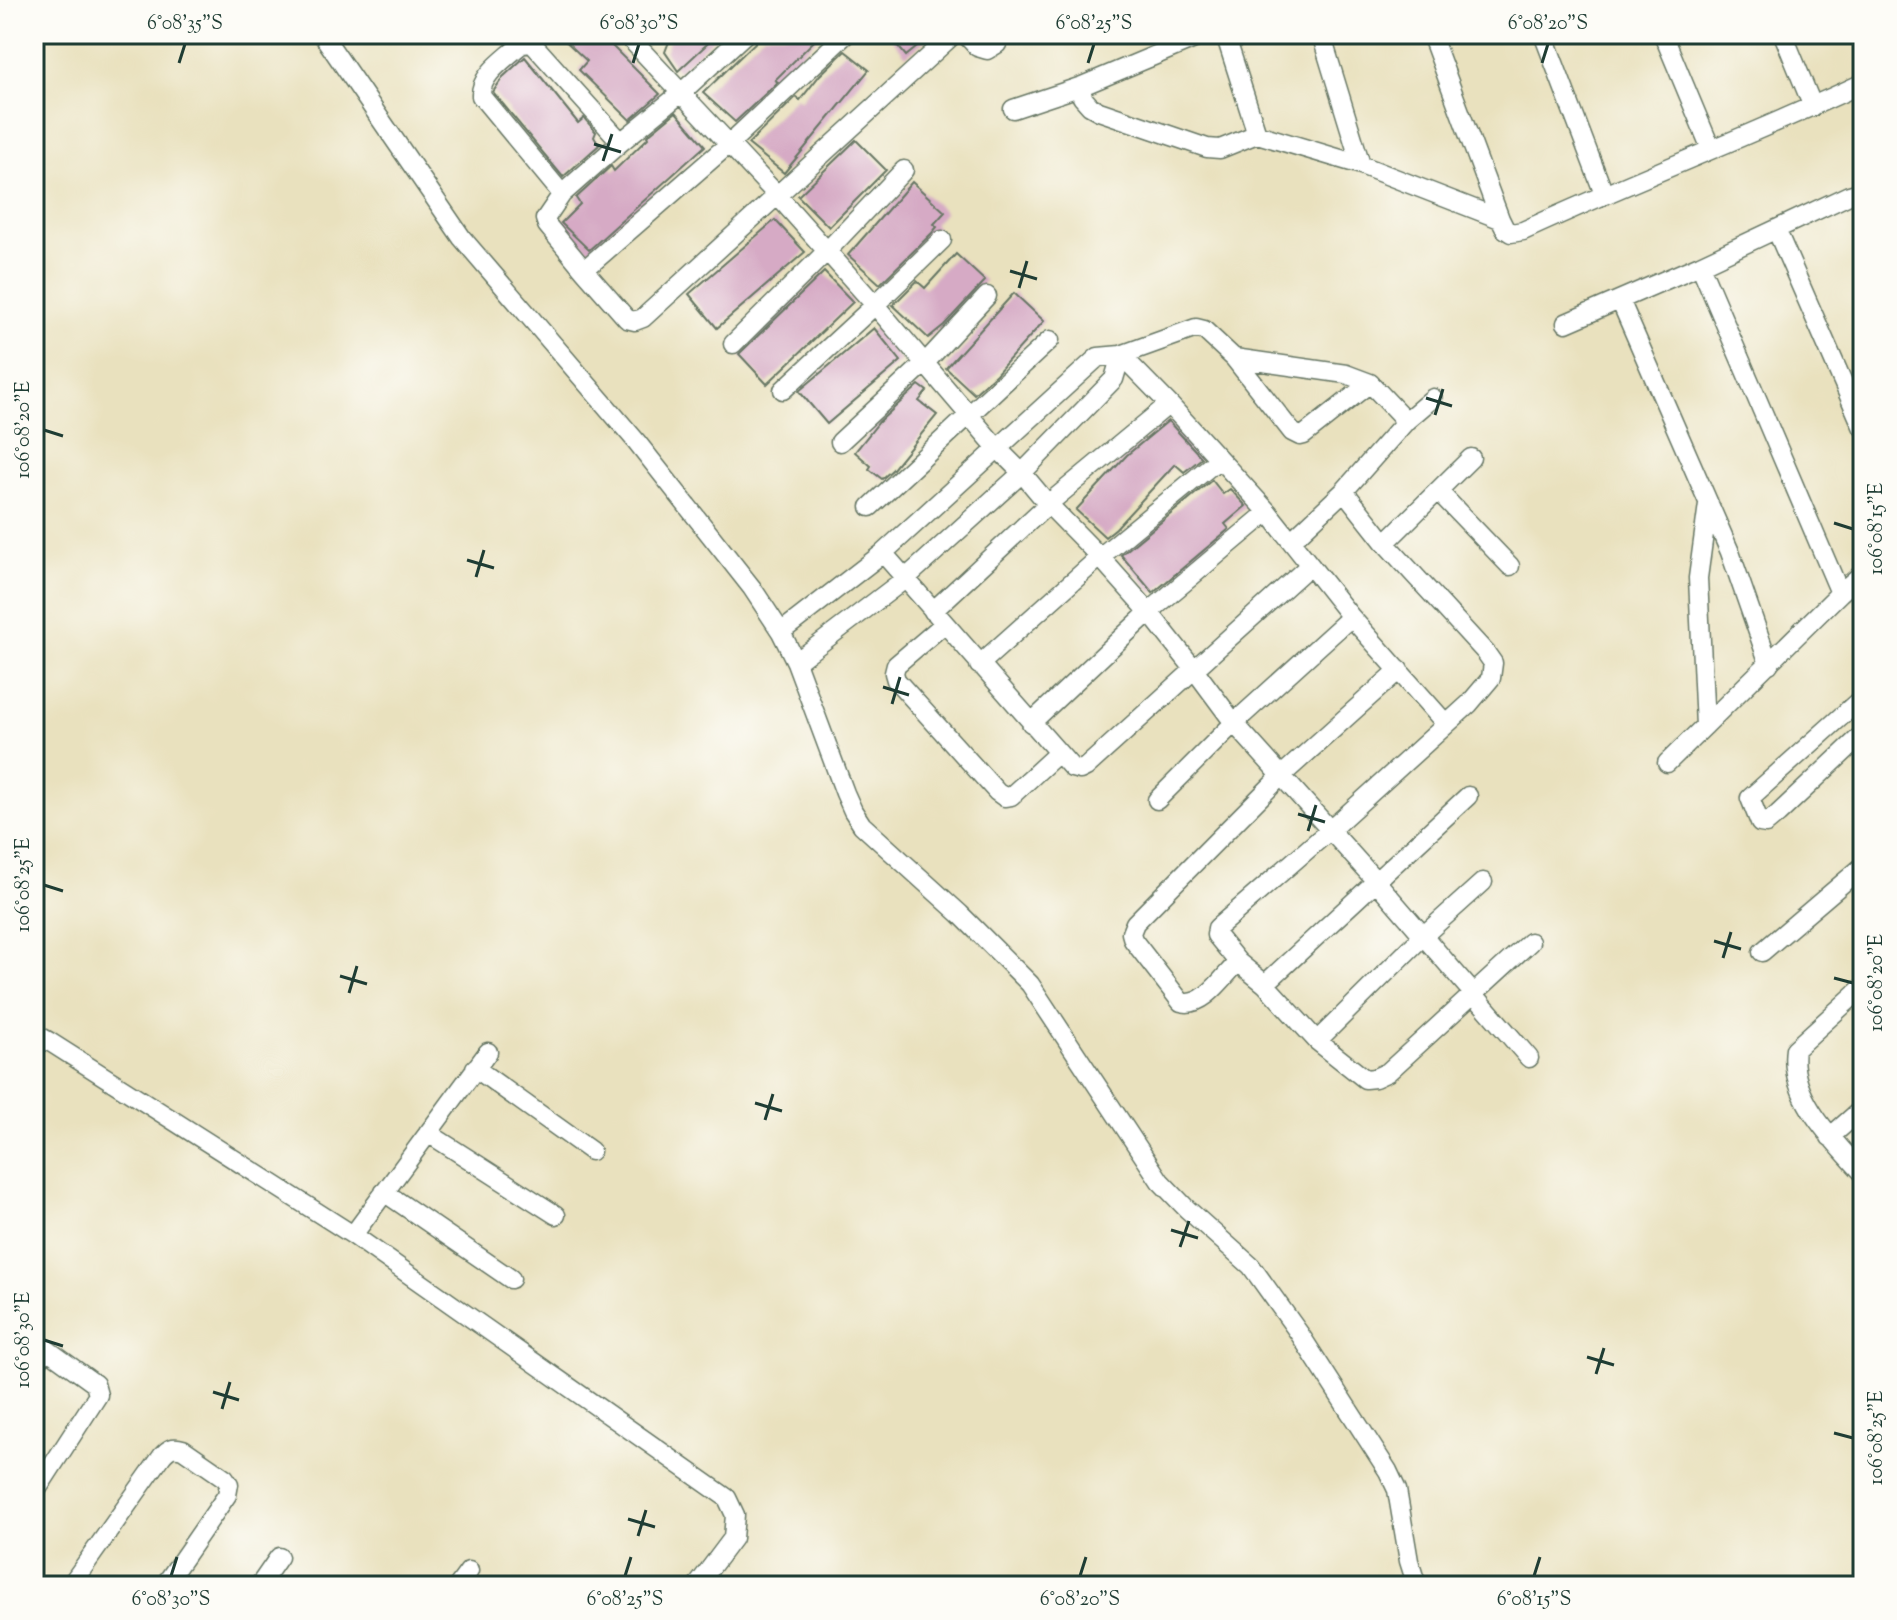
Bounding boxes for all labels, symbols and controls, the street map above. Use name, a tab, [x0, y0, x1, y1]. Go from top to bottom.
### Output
text: 6°08'35"S	[147, 10, 223, 39]
text: 6°08'30"S	[600, 10, 679, 39]
text: 6°08'25"S	[1055, 10, 1133, 39]
text: 6°08'20"S	[1508, 10, 1588, 39]
text: 106°08'20"E	[10, 381, 39, 479]
text: 106°08'15"E	[1863, 483, 1892, 575]
text: 106°08'25"E	[10, 838, 39, 932]
text: 106°08'20"E	[1863, 934, 1892, 1032]
text: 106°08'30"E	[10, 1292, 39, 1388]
text: 106°08'25"E	[1863, 1391, 1892, 1485]
text: 6°08'30"S	[132, 1586, 211, 1615]
text: 6°08'25"S	[586, 1586, 664, 1615]
text: 6°08'20"S	[1040, 1586, 1120, 1615]
text: 6°08'15"S	[1497, 1586, 1571, 1615]

